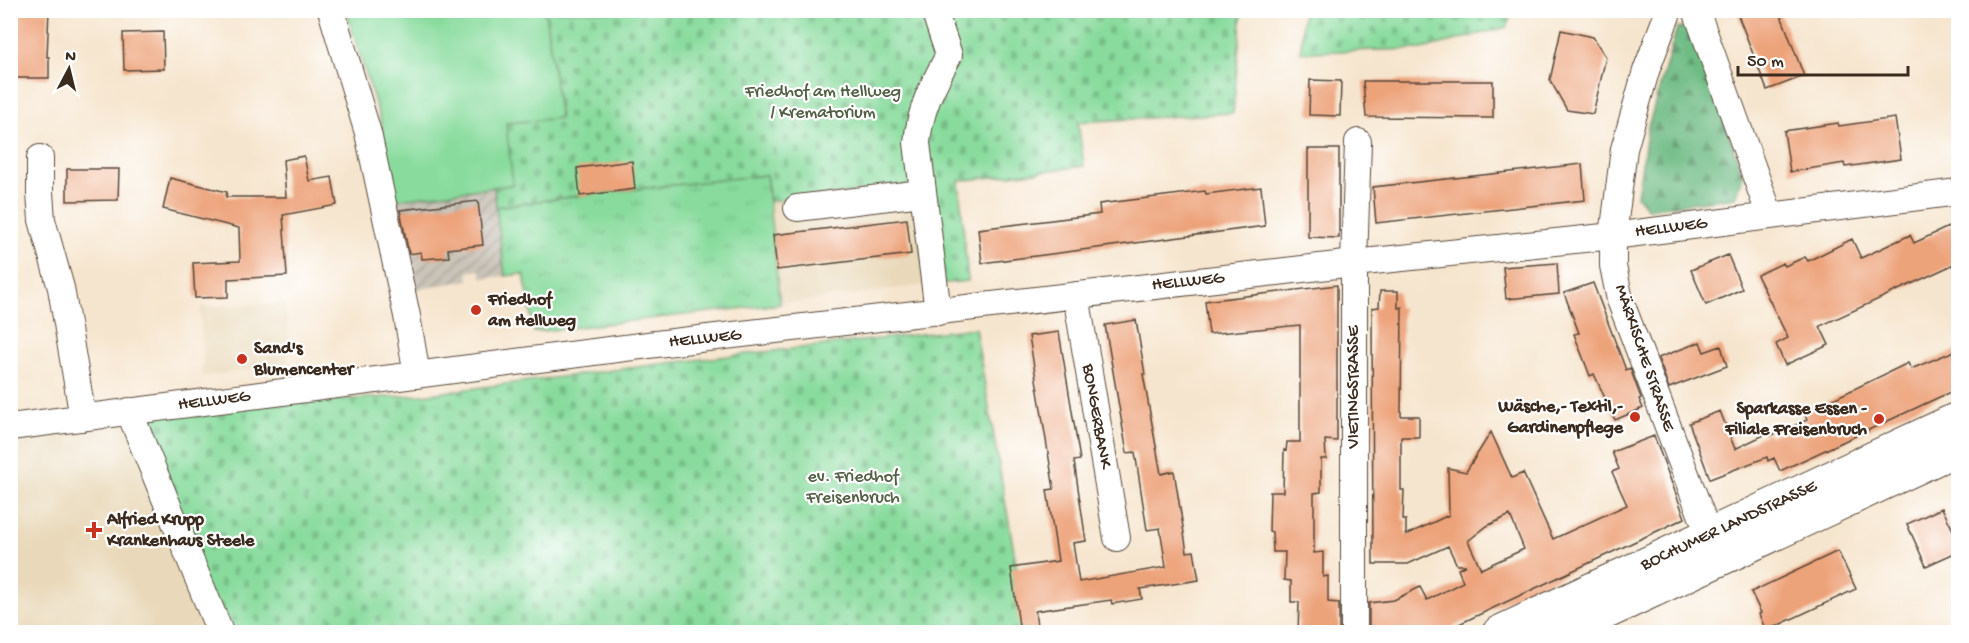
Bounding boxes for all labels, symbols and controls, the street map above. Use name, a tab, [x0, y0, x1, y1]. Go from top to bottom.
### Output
north arrow	[39, 39, 99, 99]
scale bar	[1738, 39, 1908, 77]
text: N	[64, 48, 77, 68]
text: 50 m	[1747, 52, 1784, 73]
park label: Friedhof am Hellweg / Krematorium	[744, 82, 901, 124]
street label: HELLWEG	[1634, 213, 1709, 243]
street label: HELLWEG	[1151, 268, 1226, 296]
street label: MÄRKISCHE STRASSE	[1609, 282, 1679, 435]
place label: Friedhof am Hellweg	[487, 290, 576, 332]
marker: Friedhof am Hellweg	[469, 303, 483, 317]
street label: HELLWEG	[668, 325, 743, 353]
street label: VIETINGSTRASSE	[1344, 325, 1365, 450]
place label: Sand's Blumencenter	[253, 339, 356, 381]
marker: Sand's Blumencenter	[235, 352, 249, 366]
street label: BONGERBANK	[1076, 361, 1116, 472]
street label: HELLWEG	[177, 386, 252, 416]
place label: Wäsche,- Textil,- Gardinenpflege	[1497, 397, 1624, 439]
place label: Sparkasse Essen - Filiale Freisenbruch	[1724, 399, 1867, 441]
marker: Wäsche,- Textil,- Gardinenpflege	[1628, 410, 1642, 424]
marker: Sparkasse Essen - Filiale Freisenbruch	[1872, 412, 1886, 426]
park label: ev. Friedhof Freisenbruch	[805, 467, 900, 509]
street label: BOCHUMER LANDSTRASSE	[1637, 476, 1821, 576]
place label: Alfried Krupp Krankenhaus Steele	[106, 510, 255, 552]
marker: Alfried Krupp Krankenhaus Steele	[85, 521, 103, 539]

